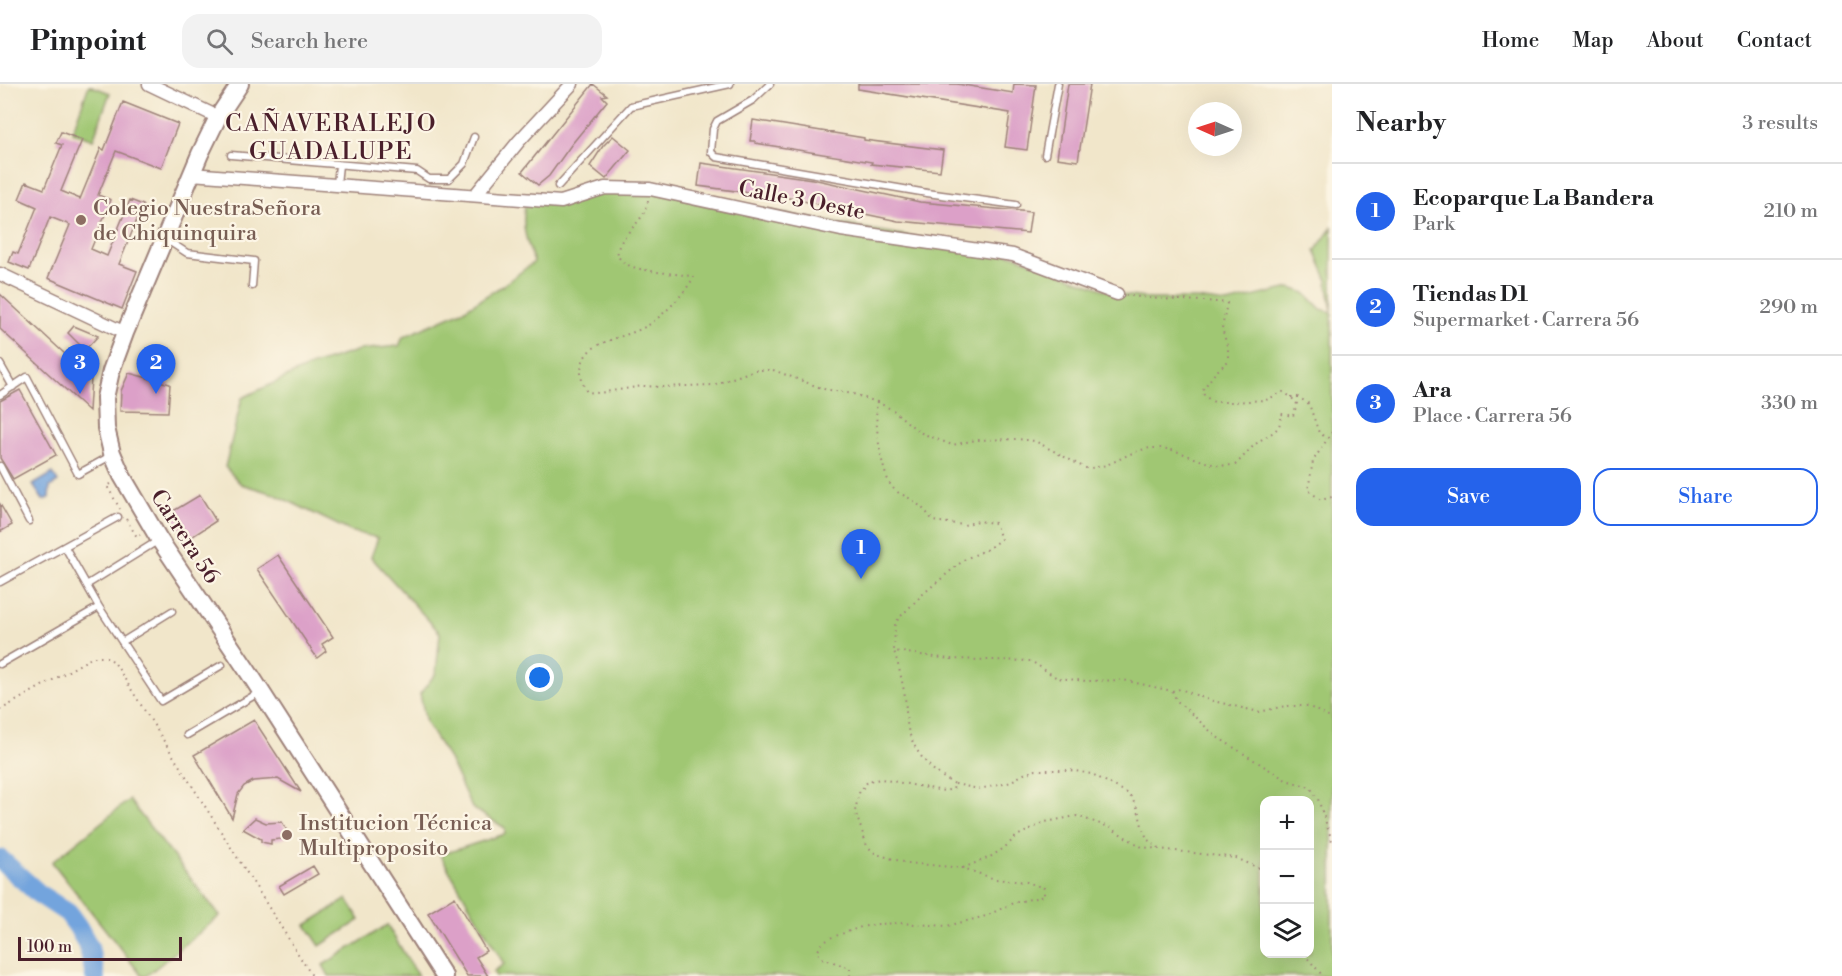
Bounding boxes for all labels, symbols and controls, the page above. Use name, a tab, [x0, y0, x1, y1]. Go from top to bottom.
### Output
search box	[182, 14, 602, 68]
text: Pinpoint	[30, 24, 146, 59]
icon: search	[203, 25, 236, 58]
text: Search here	[251, 28, 368, 55]
text: Home	[1482, 28, 1539, 54]
text: Map	[1572, 28, 1614, 54]
text: About	[1647, 28, 1704, 54]
text: Contact	[1737, 28, 1812, 54]
north arrow	[1188, 102, 1242, 156]
text: Nearby	[1356, 107, 1446, 139]
district label: CAÑAVERALEJO GUADALUPE	[225, 108, 437, 167]
text: 3 results	[1742, 111, 1818, 136]
street label: Calle 3 Oeste	[736, 175, 867, 226]
text: Ecoparque La Bandera	[1413, 185, 1654, 212]
place label: Colegio NuestraSeñora de Chiquinquira	[93, 195, 322, 247]
text: 1	[1371, 199, 1380, 224]
text: 210 m	[1763, 199, 1818, 224]
text: Park	[1413, 212, 1455, 237]
marker: Colegio NuestraSeñora de Chiquinquira	[74, 213, 88, 227]
text: Tiendas D1	[1413, 281, 1528, 308]
text: 2	[1369, 295, 1382, 320]
text: 290 m	[1760, 295, 1818, 320]
text: Supermarket · Carrera 56	[1413, 308, 1639, 333]
pin: 3	[60, 344, 100, 394]
pin: 2	[136, 344, 176, 394]
text: Ara	[1413, 377, 1452, 404]
text: 3	[1369, 391, 1382, 416]
text: 330 m	[1761, 391, 1818, 416]
text: Place · Carrera 56	[1413, 404, 1572, 429]
button: Save	[1356, 468, 1581, 526]
button: Share	[1593, 468, 1818, 526]
street label: Carrera 56	[144, 485, 225, 589]
pin: 1	[842, 530, 880, 579]
your location	[525, 663, 554, 692]
map controls	[1260, 796, 1314, 958]
button: +	[1260, 796, 1314, 850]
place label: Institucion Técnica Multiproposito	[299, 810, 493, 862]
marker: Institucion Técnica Multiproposito	[280, 828, 294, 842]
button: −	[1260, 850, 1314, 904]
button: layers	[1260, 904, 1314, 958]
scale bar	[18, 934, 182, 962]
text: 100 m	[27, 937, 72, 957]

